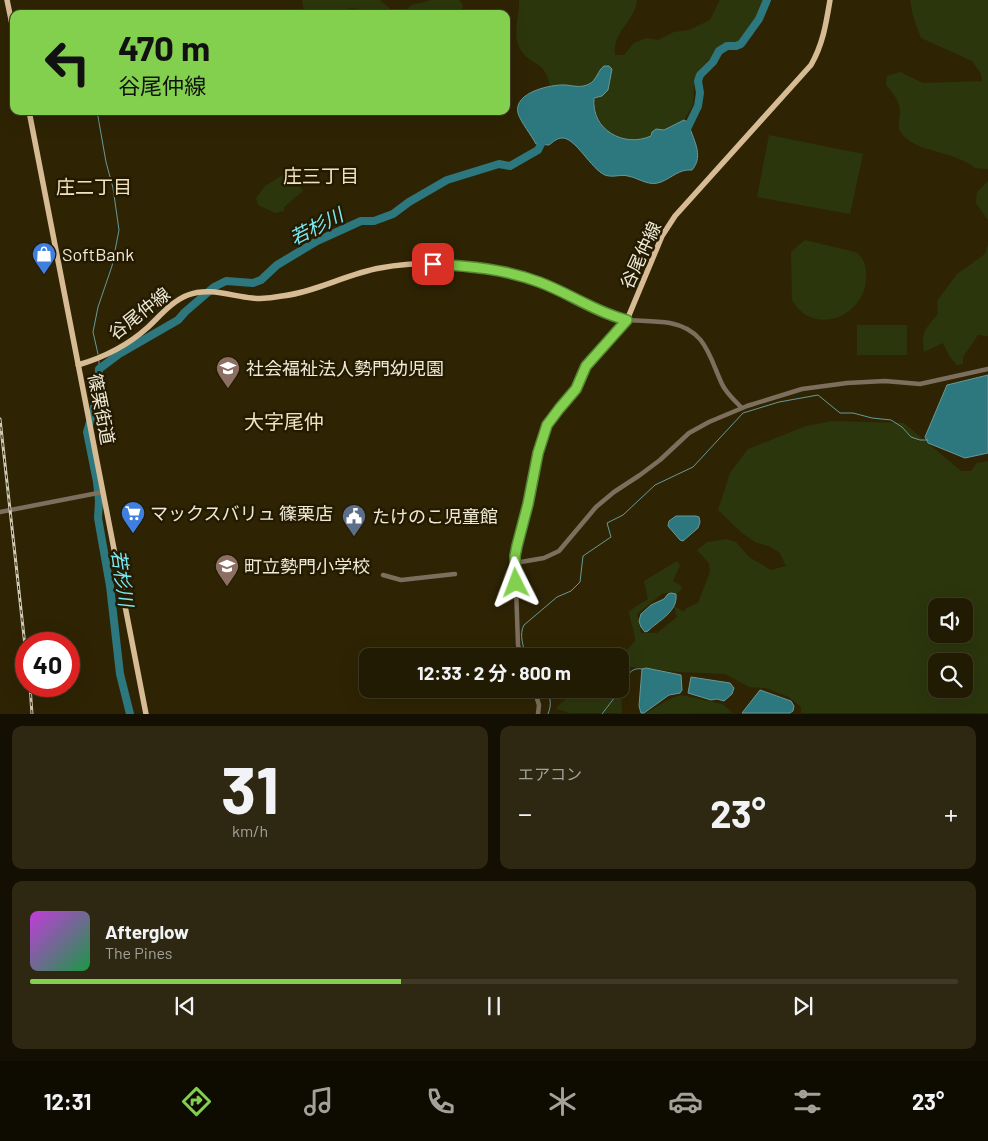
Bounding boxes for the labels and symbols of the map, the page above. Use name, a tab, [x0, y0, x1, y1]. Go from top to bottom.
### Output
district label: 庄三丁目	[283, 164, 359, 187]
district label: 庄二丁目	[56, 175, 132, 198]
water label: 若杉川	[285, 202, 348, 249]
street label: 谷尾仲線	[615, 218, 665, 292]
shop icon: SoftBank	[31, 241, 57, 275]
place label: SoftBank	[62, 243, 134, 265]
pin	[412, 243, 454, 285]
street label: 谷尾仲線	[104, 282, 174, 344]
school or university icon: 社会福祉法人勢門幼児園	[215, 355, 241, 389]
place label: 社会福祉法人勢門幼児園	[246, 357, 444, 379]
street label: 篠栗街道	[84, 372, 120, 446]
district label: 大字尾仲	[244, 409, 324, 433]
supermarket icon: マックスバリュ 篠栗店	[120, 500, 146, 534]
place label: マックスバリュ 篠栗店	[150, 502, 333, 524]
public building icon: たけのこ児童館	[341, 503, 367, 537]
place label: たけのこ児童館	[372, 505, 498, 527]
water label: 若杉川	[108, 548, 139, 610]
school or university icon: 町立勢門小学校	[214, 553, 240, 587]
place label: 町立勢門小学校	[244, 555, 370, 577]
position arrow	[489, 556, 541, 608]
speed limit sign: 40	[15, 632, 80, 697]

